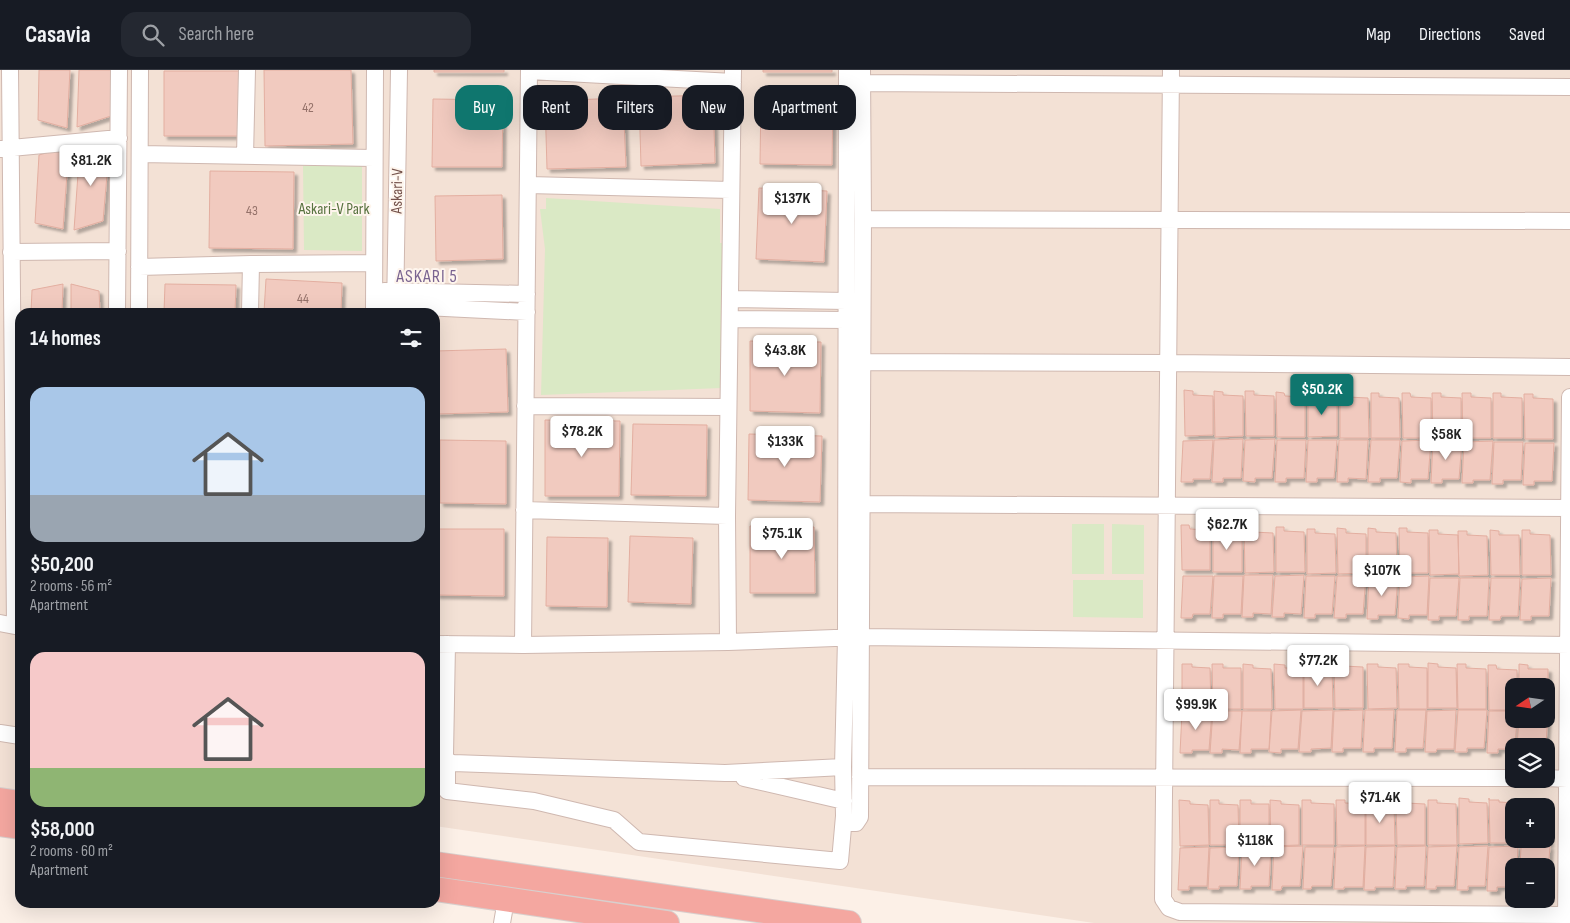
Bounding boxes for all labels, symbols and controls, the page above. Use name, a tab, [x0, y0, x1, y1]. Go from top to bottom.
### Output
search box	[121, 12, 471, 57]
text: Casavia	[25, 20, 91, 49]
icon: search	[139, 21, 167, 49]
text: Search here	[179, 23, 254, 46]
text: Map	[1366, 24, 1391, 45]
text: Directions	[1419, 24, 1481, 45]
text: Saved	[1509, 24, 1545, 45]
chip: Buy	[455, 85, 513, 130]
chip: Rent	[523, 85, 588, 130]
chip: Filters	[598, 85, 672, 130]
chip: New	[682, 85, 744, 130]
chip: Apartment	[754, 85, 856, 130]
house number: 42	[302, 99, 314, 116]
pin: $81.2K	[50, 144, 132, 187]
text: $81.2K	[70, 151, 112, 170]
street label: Askari-V	[388, 167, 407, 215]
pin: $137K	[757, 182, 827, 225]
text: $137K	[774, 189, 810, 208]
park label: Askari-V Park	[297, 200, 370, 219]
house number: 43	[246, 202, 258, 219]
district label: ASKARI 5	[395, 266, 458, 287]
house number: 44	[297, 290, 309, 307]
icon: filters	[397, 324, 425, 352]
text: 14 homes	[30, 326, 101, 351]
pin: $43.8K	[744, 334, 826, 377]
text: $43.8K	[764, 341, 806, 360]
pin: $50.2K	[1281, 374, 1363, 416]
text: $50.2K	[1301, 380, 1343, 399]
pin: $78.2K	[541, 416, 623, 458]
pin: $58K	[1416, 418, 1476, 461]
icon: home	[183, 419, 273, 509]
text: $78.2K	[561, 422, 603, 441]
text: $58K	[1431, 425, 1461, 444]
pin: $133K	[750, 426, 820, 468]
text: $133K	[767, 432, 803, 451]
pin: $62.7K	[1186, 508, 1268, 551]
text: $62.7K	[1207, 515, 1247, 534]
pin: $75.1K	[741, 518, 823, 560]
text: $75.1K	[762, 524, 802, 543]
text: $50,200	[30, 552, 94, 577]
pin: $107K	[1347, 554, 1417, 597]
text: $107K	[1363, 561, 1401, 580]
text: 2 rooms · 56 m²	[30, 577, 112, 596]
text: Apartment	[30, 596, 88, 615]
pin: $77.2K	[1277, 644, 1359, 687]
text: $77.2K	[1298, 651, 1338, 670]
north arrow	[1505, 678, 1555, 728]
map controls	[1505, 678, 1555, 908]
icon: home	[183, 684, 273, 774]
pin: $99.9K	[1155, 688, 1237, 731]
text: $99.9K	[1175, 695, 1217, 714]
button: layers	[1505, 738, 1555, 788]
pin: $71.4K	[1339, 782, 1421, 824]
text: $71.4K	[1360, 788, 1400, 807]
button: +	[1505, 798, 1555, 848]
text: $58,000	[30, 817, 95, 842]
pin: $118K	[1220, 824, 1290, 867]
text: $118K	[1237, 831, 1273, 850]
text: 2 rooms · 60 m²	[30, 842, 113, 861]
button: −	[1505, 858, 1555, 908]
text: Apartment	[30, 861, 88, 880]

